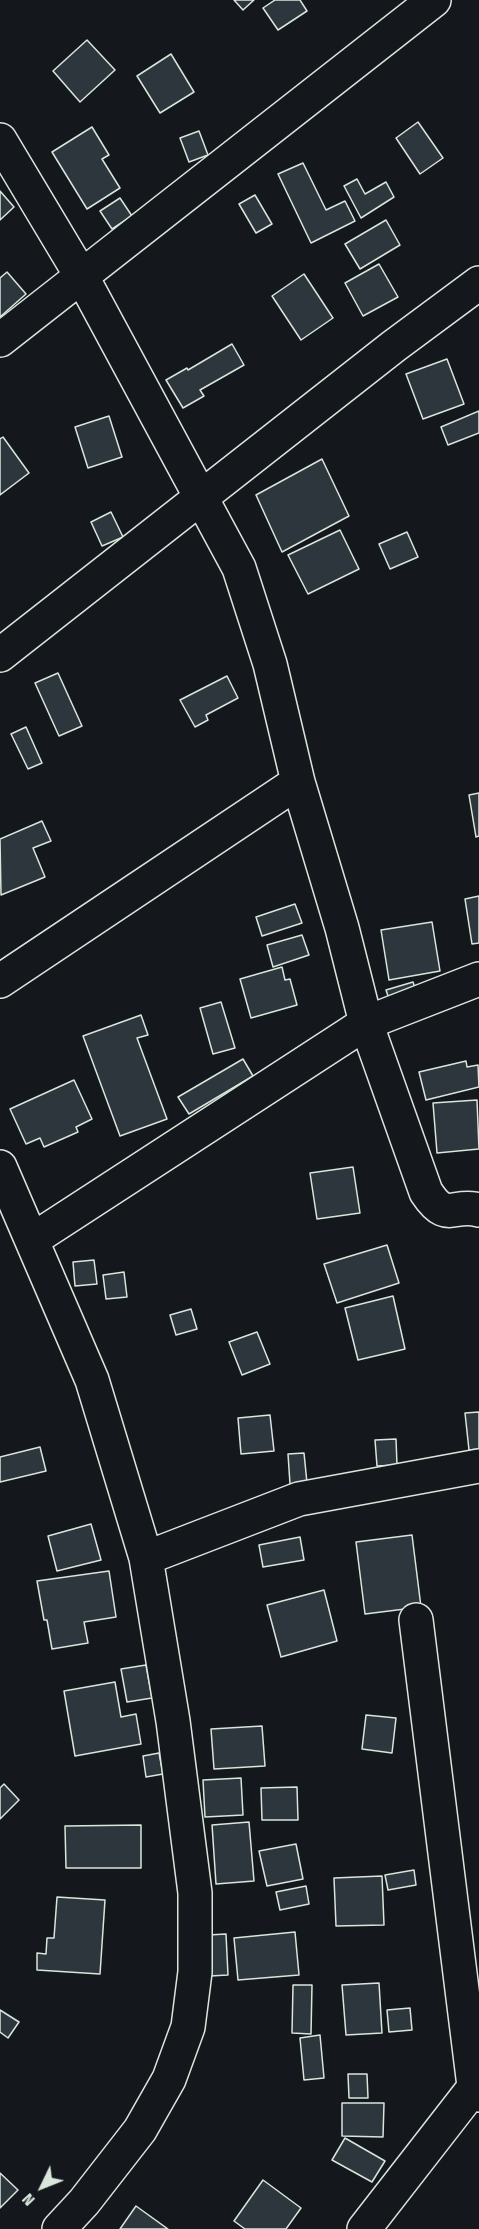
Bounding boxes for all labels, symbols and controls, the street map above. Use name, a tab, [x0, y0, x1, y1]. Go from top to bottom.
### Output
north arrow	[12, 2157, 72, 2217]
text: N	[18, 2190, 39, 2210]

